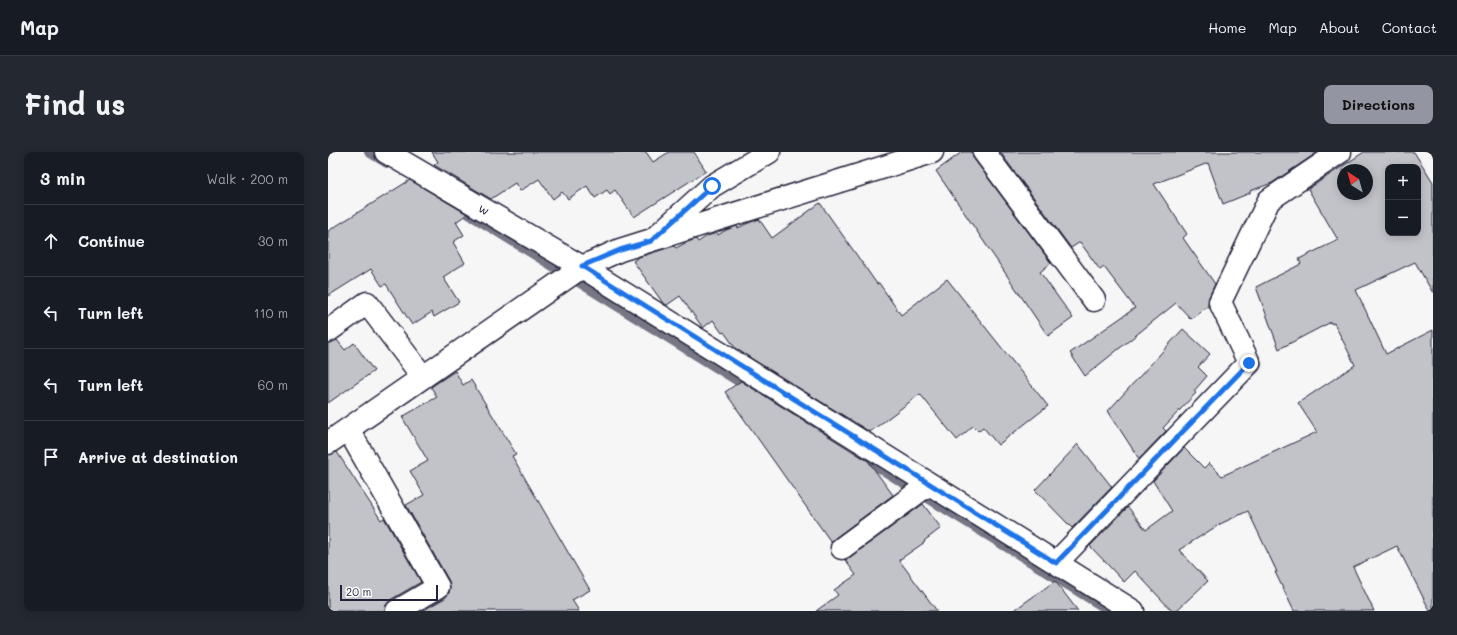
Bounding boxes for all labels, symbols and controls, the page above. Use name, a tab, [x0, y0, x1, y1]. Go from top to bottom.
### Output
text: Map	[20, 15, 59, 40]
text: Home	[1208, 18, 1246, 37]
text: Map	[1268, 18, 1297, 37]
text: About	[1319, 18, 1360, 37]
text: Contact	[1382, 18, 1437, 37]
button: Directions	[1324, 85, 1433, 124]
text: Find us	[24, 86, 125, 122]
north arrow	[1337, 164, 1373, 200]
map controls	[1385, 164, 1421, 236]
button: +	[1385, 164, 1421, 200]
text: 3 min	[40, 167, 85, 189]
text: Walk · 200 m	[207, 170, 288, 187]
route start	[703, 177, 721, 195]
street label: w	[476, 199, 493, 218]
button: −	[1385, 200, 1421, 236]
icon: ahead	[40, 230, 62, 252]
text: Continue	[78, 231, 145, 251]
text: 30 m	[258, 232, 288, 249]
icon: left	[40, 302, 62, 324]
text: Turn left	[78, 303, 143, 323]
text: 110 m	[254, 304, 288, 321]
route end	[1240, 354, 1258, 372]
icon: left	[40, 374, 62, 396]
text: Turn left	[78, 375, 143, 395]
text: 60 m	[258, 376, 288, 393]
icon: arrive	[40, 446, 62, 468]
text: Arrive at destination	[78, 447, 238, 467]
scale bar	[340, 583, 438, 602]
text: 20 m	[346, 584, 371, 599]

